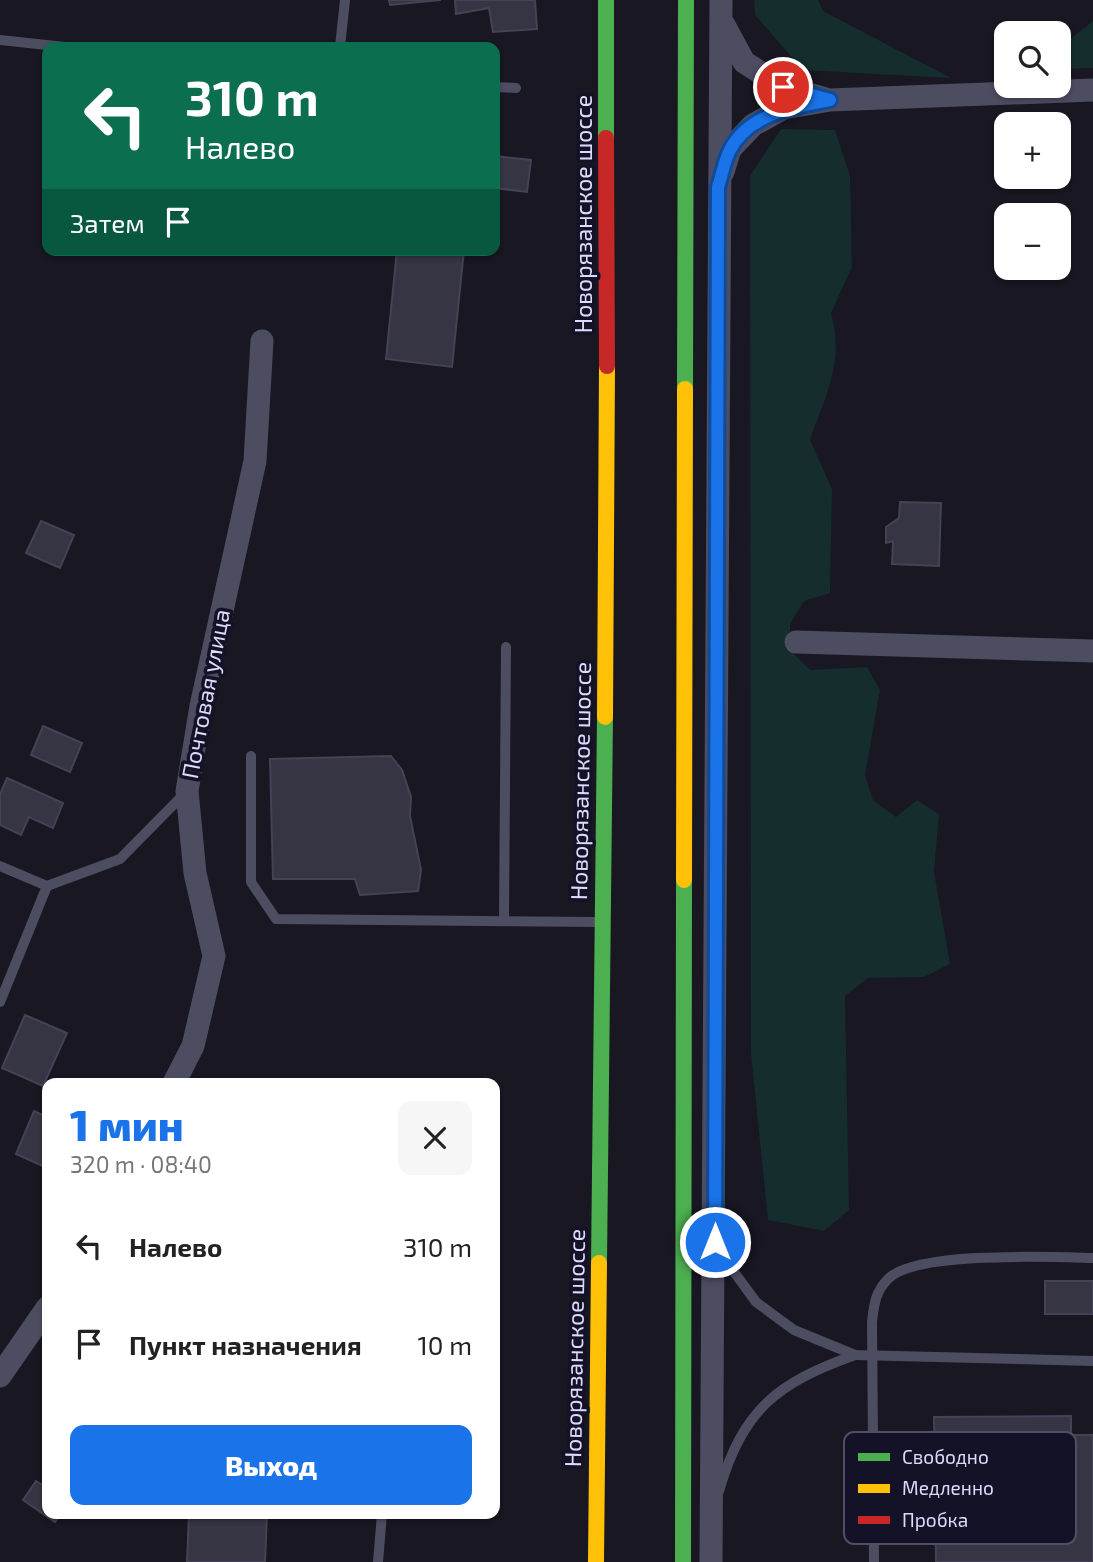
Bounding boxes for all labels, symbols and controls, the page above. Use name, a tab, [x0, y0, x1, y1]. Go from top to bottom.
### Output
map controls	[994, 21, 1071, 280]
button: search	[994, 21, 1071, 98]
pin	[753, 57, 813, 117]
text: 310 m	[185, 67, 319, 126]
icon: arrive	[764, 68, 802, 106]
icon: left	[70, 70, 161, 161]
street label: Новорязанское шоссе	[569, 95, 597, 333]
button: +	[994, 112, 1071, 189]
text: Налево	[185, 127, 295, 165]
icon: arrive	[159, 203, 197, 241]
button: −	[994, 203, 1071, 280]
text: Затем	[70, 207, 145, 238]
street label: Почтовая улица	[175, 607, 236, 781]
street label: Новорязанское шоссе	[564, 662, 596, 900]
text: 1 мин	[70, 1099, 184, 1149]
button: close	[398, 1101, 472, 1175]
text: 320 m · 08:40	[70, 1150, 212, 1178]
position arrow	[678, 1205, 752, 1279]
icon: left	[70, 1227, 108, 1265]
street label: Новорязанское шоссе	[558, 1229, 590, 1467]
text: Налево	[129, 1231, 222, 1262]
text: 310 m	[403, 1231, 472, 1262]
icon: arrive	[70, 1325, 108, 1363]
text: Пункт назначения	[129, 1329, 362, 1360]
text: 10 m	[417, 1329, 472, 1360]
button: Выход	[70, 1425, 472, 1505]
legend	[844, 1432, 1076, 1544]
text: Свободно	[902, 1445, 989, 1468]
text: Медленно	[902, 1476, 994, 1499]
text: Пробка	[902, 1508, 968, 1531]

